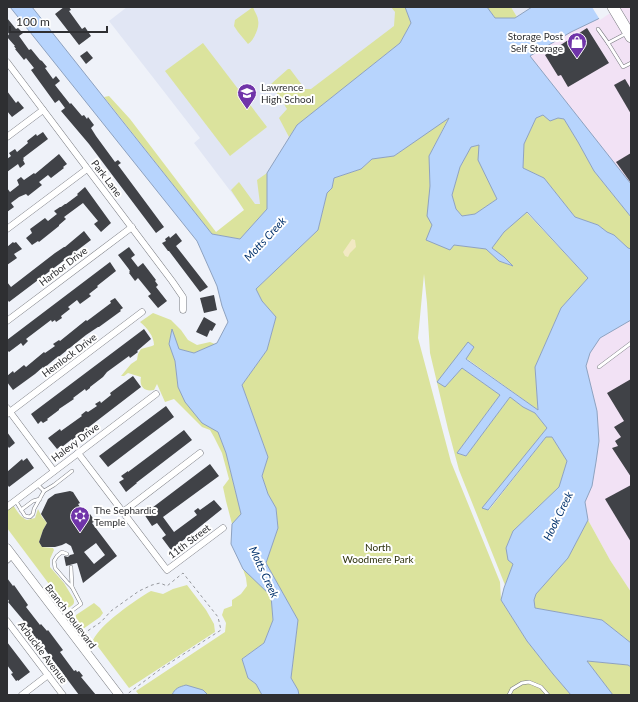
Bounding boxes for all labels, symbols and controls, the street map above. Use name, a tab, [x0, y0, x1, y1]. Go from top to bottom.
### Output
scale bar	[10, 8, 107, 34]
text: 100 m	[16, 14, 50, 29]
place label: Storage Post Self Storage	[508, 30, 563, 54]
shop icon: Storage Post Self Storage	[566, 31, 588, 59]
place label: Lawrence High School	[261, 81, 314, 105]
school or university icon: Lawrence High School	[236, 82, 258, 110]
street label: Park Lane	[89, 157, 125, 199]
water label: Motts Creek	[241, 213, 289, 263]
street label: Harbor Drive	[37, 244, 89, 288]
street label: Hemlock Drive	[39, 331, 99, 379]
street label: Halevy Drive	[49, 420, 101, 464]
water label: Hook Creek	[540, 488, 575, 542]
place label: The Sephardic Temple	[94, 504, 157, 528]
synagogue icon: The Sephardic Temple	[69, 505, 91, 533]
street label: 11th Street	[166, 521, 213, 561]
park label: North Woodmere Park	[342, 541, 414, 565]
water label: Motts Creek	[247, 544, 282, 600]
street label: Branch Boulevard	[43, 581, 99, 651]
street label: Arbuckle Avenue	[16, 619, 70, 685]

